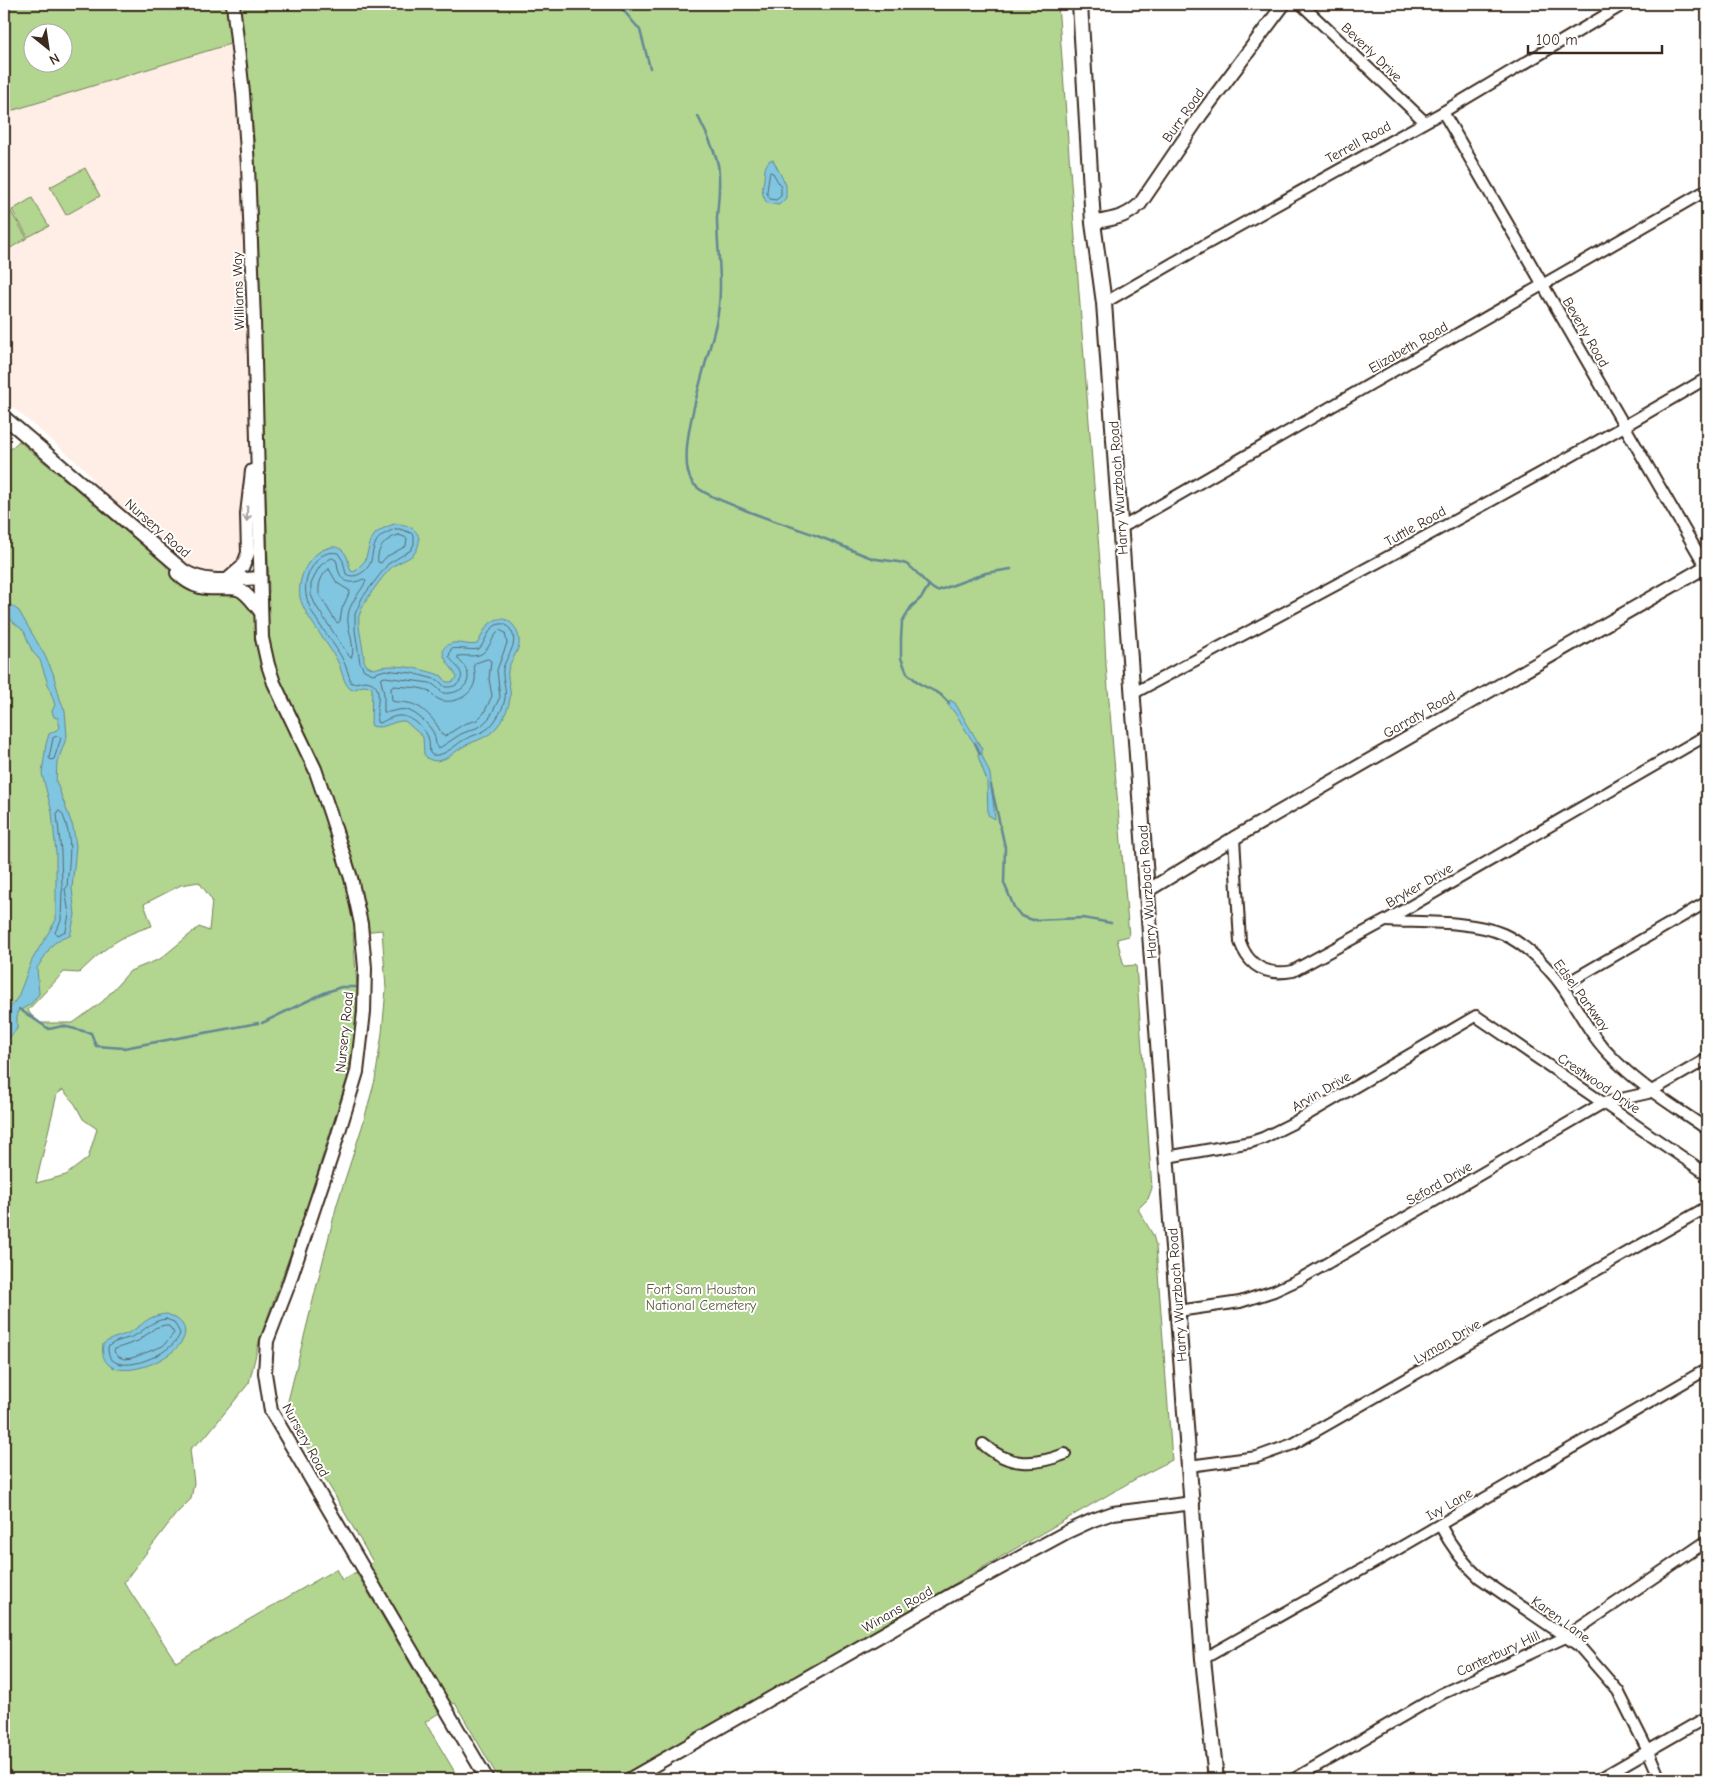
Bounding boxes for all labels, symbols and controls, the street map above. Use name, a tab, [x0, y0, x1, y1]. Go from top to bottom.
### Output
street label: Beverly Drive	[1338, 19, 1406, 86]
north arrow	[22, 22, 72, 72]
scale bar	[1528, 22, 1662, 54]
text: 100 m	[1536, 31, 1578, 49]
text: N	[46, 49, 62, 68]
street label: Burr Road	[1159, 85, 1208, 145]
street label: Terrell Road	[1323, 118, 1394, 167]
street label: Williams Way	[229, 251, 248, 331]
street label: Beverly Road	[1559, 294, 1612, 370]
street label: Elizabeth Road	[1366, 318, 1451, 377]
street label: Harry Wurzbach Road	[1105, 420, 1132, 555]
street label: Nursery Road	[121, 495, 194, 562]
street label: Tuttle Road	[1382, 503, 1449, 550]
one-way arrow	[242, 506, 252, 522]
street label: Garraty Road	[1380, 687, 1458, 742]
street label: Harry Wurzbach Road	[1134, 824, 1161, 959]
street label: Bryker Drive	[1383, 859, 1456, 911]
street label: Edsel Parkway	[1550, 956, 1614, 1035]
street label: Nursery Road	[332, 991, 357, 1073]
street label: Crestwood Drive	[1554, 1050, 1643, 1117]
street label: Arvin Drive	[1289, 1068, 1354, 1115]
street label: Seford Drive	[1403, 1158, 1475, 1209]
street label: Harry Wurzbach Road	[1164, 1227, 1191, 1362]
park label: Fort Sam Houston National Cemetery	[646, 1281, 757, 1314]
street label: Lyman Drive	[1411, 1315, 1484, 1367]
street label: Nursery Road	[278, 1401, 333, 1480]
street label: Ivy Lane	[1423, 1484, 1476, 1525]
street label: Winans Road	[859, 1582, 936, 1636]
street label: Karen Lane	[1528, 1592, 1593, 1646]
street label: Canterbury Hill	[1454, 1627, 1543, 1680]

